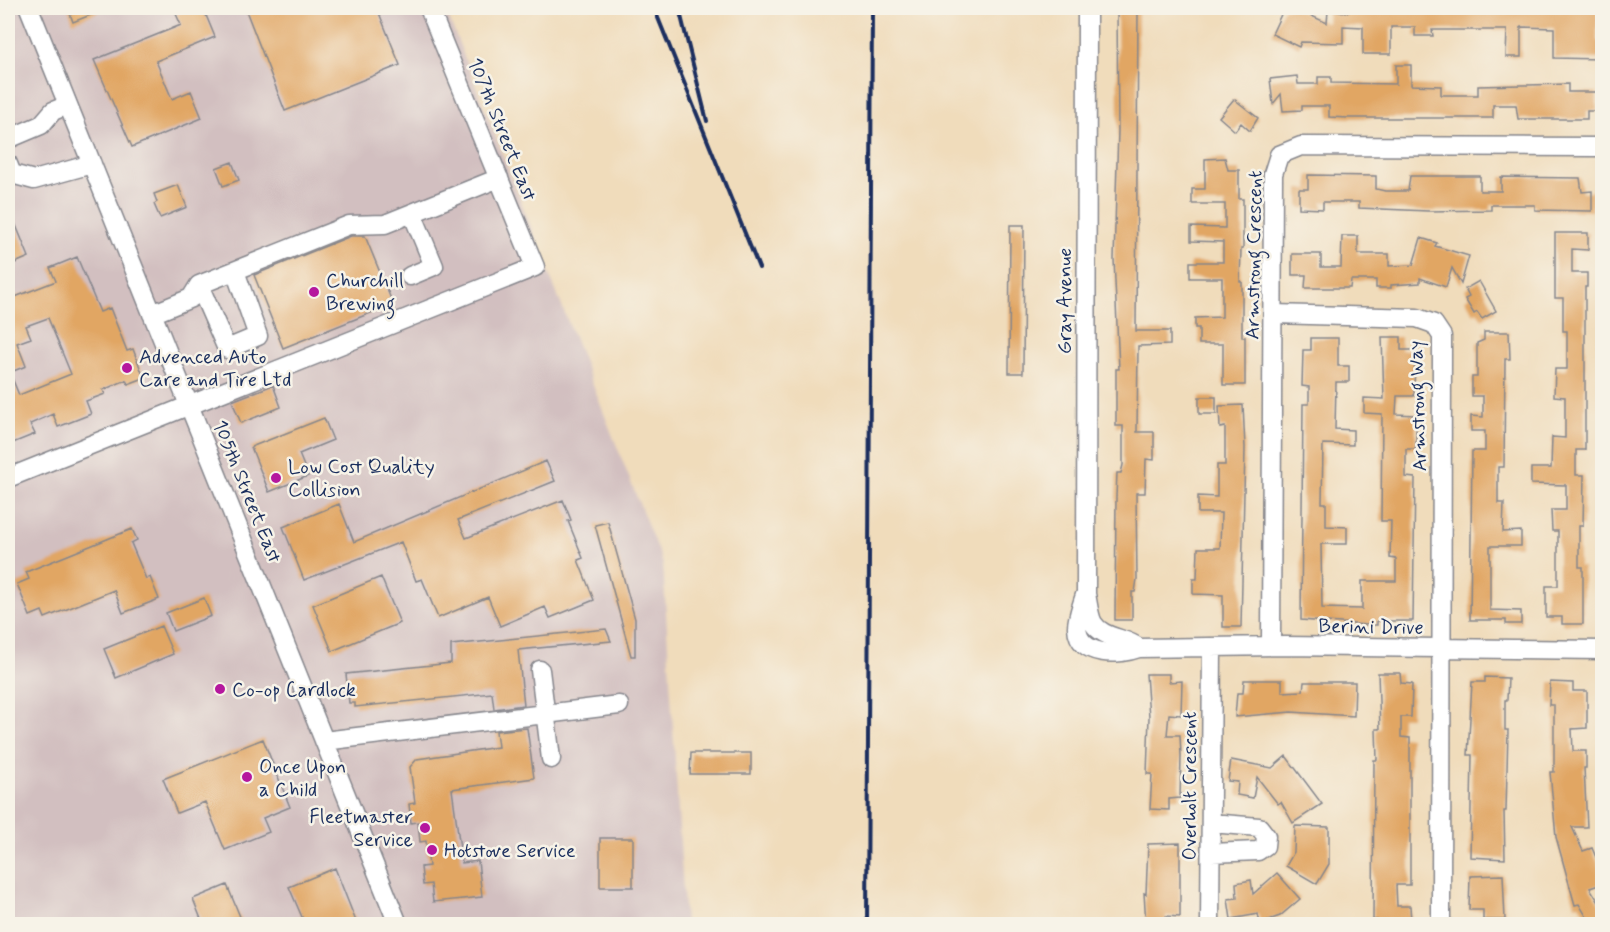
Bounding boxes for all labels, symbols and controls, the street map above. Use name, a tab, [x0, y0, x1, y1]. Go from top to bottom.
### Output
street label: 107th Street East	[461, 54, 543, 205]
street label: Armstrong Crescent	[1240, 170, 1271, 340]
street label: Gray Avenue	[1052, 248, 1079, 354]
place label: Churchill Brewing	[326, 268, 404, 320]
marker: Churchill Brewing	[307, 285, 321, 299]
street label: Armstrong Way	[1403, 340, 1436, 472]
place label: Advenced Auto Care and Tire Ltd	[139, 344, 291, 394]
marker: Advenced Auto Care and Tire Ltd	[120, 361, 134, 375]
street label: 105th Street East	[206, 416, 288, 567]
place label: Low Cost Quality Collision	[288, 454, 435, 504]
marker: Low Cost Quality Collision	[269, 471, 283, 485]
street label: Berini Drive	[1318, 613, 1424, 642]
place label: Co-op Cardlock	[232, 677, 356, 704]
marker: Co-op Cardlock	[213, 682, 227, 696]
street label: Overholt Crescent	[1177, 711, 1204, 861]
place label: Once Upon a Child	[259, 754, 346, 804]
marker: Once Upon a Child	[240, 770, 254, 784]
place label: Fleetmaster Service	[309, 804, 413, 854]
marker: Fleetmaster Service	[418, 821, 432, 835]
place label: Hotstove Service	[444, 838, 576, 865]
marker: Hotstove Service	[425, 843, 439, 857]

